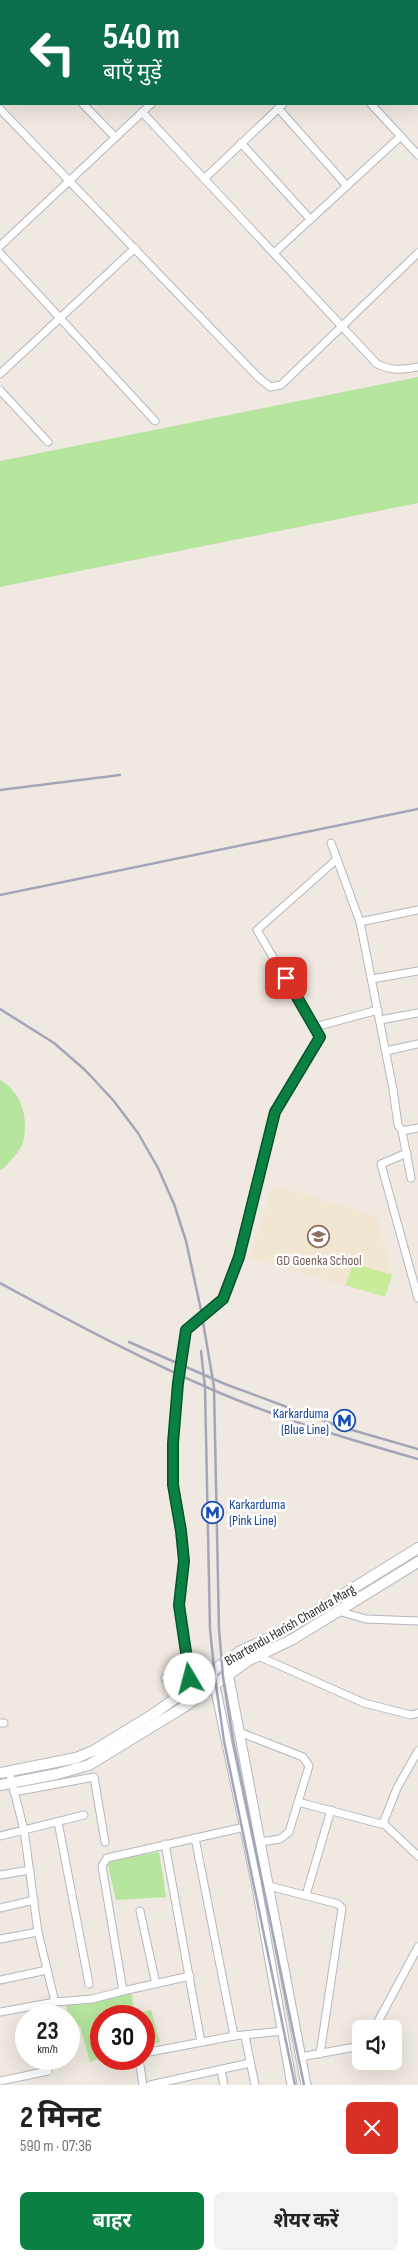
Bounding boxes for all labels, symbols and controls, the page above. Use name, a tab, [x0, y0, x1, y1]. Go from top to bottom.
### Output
text: 540 m	[103, 16, 180, 59]
icon: left	[20, 20, 85, 85]
text: बाएँ मुड़ें	[103, 59, 162, 86]
pin	[265, 957, 307, 999]
icon: arrive	[272, 964, 300, 992]
school or university icon: GD Goenka School	[307, 1225, 331, 1249]
place label: GD Goenka School	[276, 1252, 362, 1269]
place label: Karkarduma (Blue Line)	[273, 1405, 329, 1438]
metro station icon: Karkarduma (Blue Line)	[333, 1409, 357, 1433]
place label: Karkarduma (Pink Line)	[229, 1496, 285, 1529]
metro station icon: Karkarduma (Pink Line)	[201, 1500, 225, 1524]
street label: Bhartendu Harish Chandra Marg	[222, 1580, 359, 1669]
position arrow	[163, 1652, 215, 1704]
speed limit sign: 30	[90, 2005, 155, 2070]
text: 23	[36, 2016, 59, 2047]
map controls	[352, 2020, 402, 2070]
button: sound	[352, 2020, 402, 2070]
text: km/h	[37, 2042, 58, 2057]
text: 2 मिनट	[20, 2100, 101, 2136]
button: close	[346, 2102, 398, 2154]
text: 590 m · 07:36	[20, 2137, 92, 2156]
button: बाहर	[20, 2192, 204, 2250]
button: शेयर करें	[214, 2192, 398, 2250]

